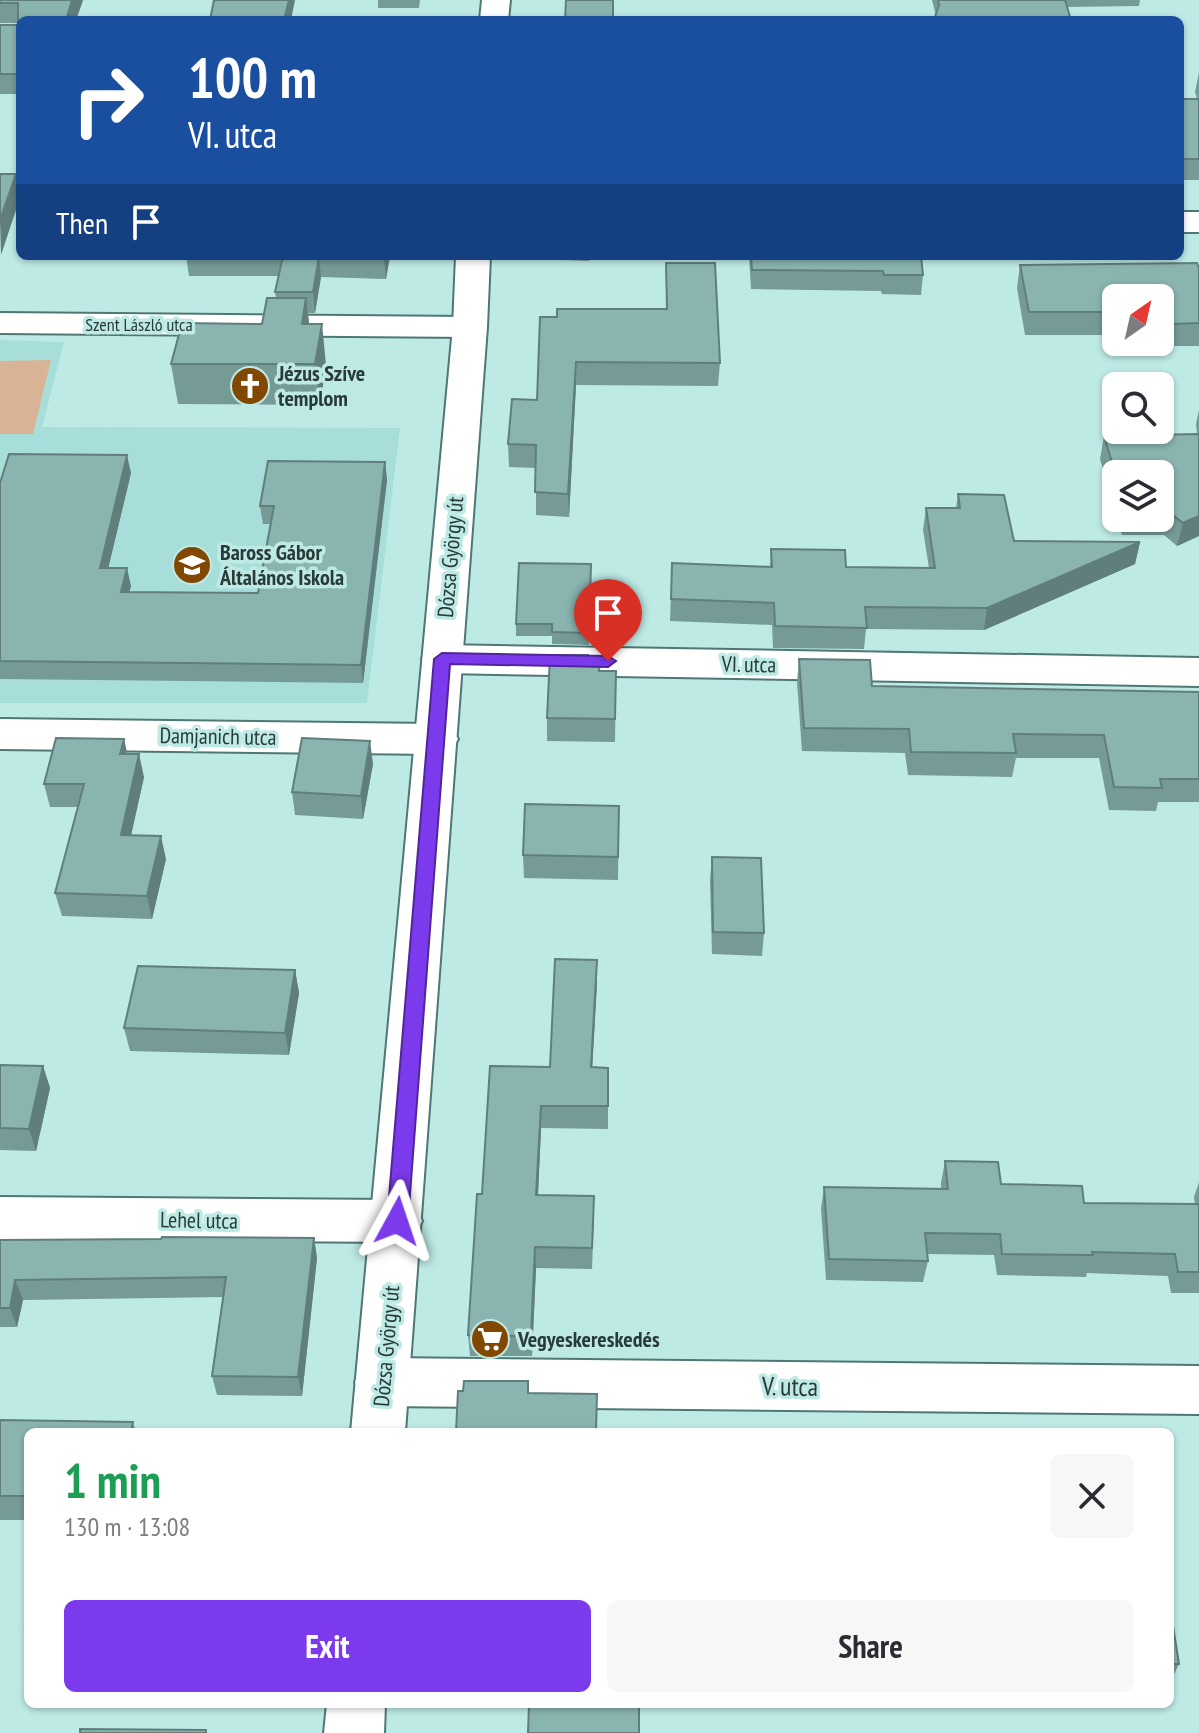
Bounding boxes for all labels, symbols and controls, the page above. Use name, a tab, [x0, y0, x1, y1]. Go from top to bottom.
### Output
text: 100 m	[188, 41, 317, 113]
icon: right	[56, 48, 160, 152]
text: VI. utca	[188, 111, 277, 158]
icon: arrive	[124, 200, 168, 244]
text: Then	[56, 203, 108, 242]
north arrow	[1102, 284, 1174, 356]
map controls	[1102, 284, 1174, 532]
street label: Szent László utca	[85, 313, 193, 336]
place label: Jézus Szíve templom	[277, 359, 365, 412]
church icon: Jézus Szíve templom	[229, 365, 271, 407]
button: search	[1102, 372, 1174, 444]
button: layers	[1102, 460, 1174, 532]
street label: Dózsa György út	[431, 495, 469, 619]
place label: Baross Gábor Általános Iskola	[219, 538, 344, 591]
school or university icon: Baross Gábor Általános Iskola	[171, 544, 213, 586]
pin	[574, 579, 642, 661]
icon: arrive	[586, 591, 630, 635]
street label: VI. utca	[721, 650, 776, 678]
street label: Damjanich utca	[159, 721, 277, 751]
position arrow	[355, 1179, 439, 1263]
street label: Lehel utca	[160, 1205, 238, 1235]
street label: Dózsa György út	[367, 1284, 405, 1408]
supermarket icon: Vegyeskereskedés	[469, 1318, 511, 1360]
place label: Vegyeskereskedés	[517, 1325, 660, 1353]
street label: V. utca	[761, 1369, 818, 1403]
text: 1 min	[64, 1449, 161, 1511]
button: close	[1050, 1454, 1134, 1538]
text: 130 m · 13:08	[64, 1510, 190, 1543]
button: Exit	[64, 1600, 591, 1692]
button: Share	[607, 1600, 1134, 1692]

